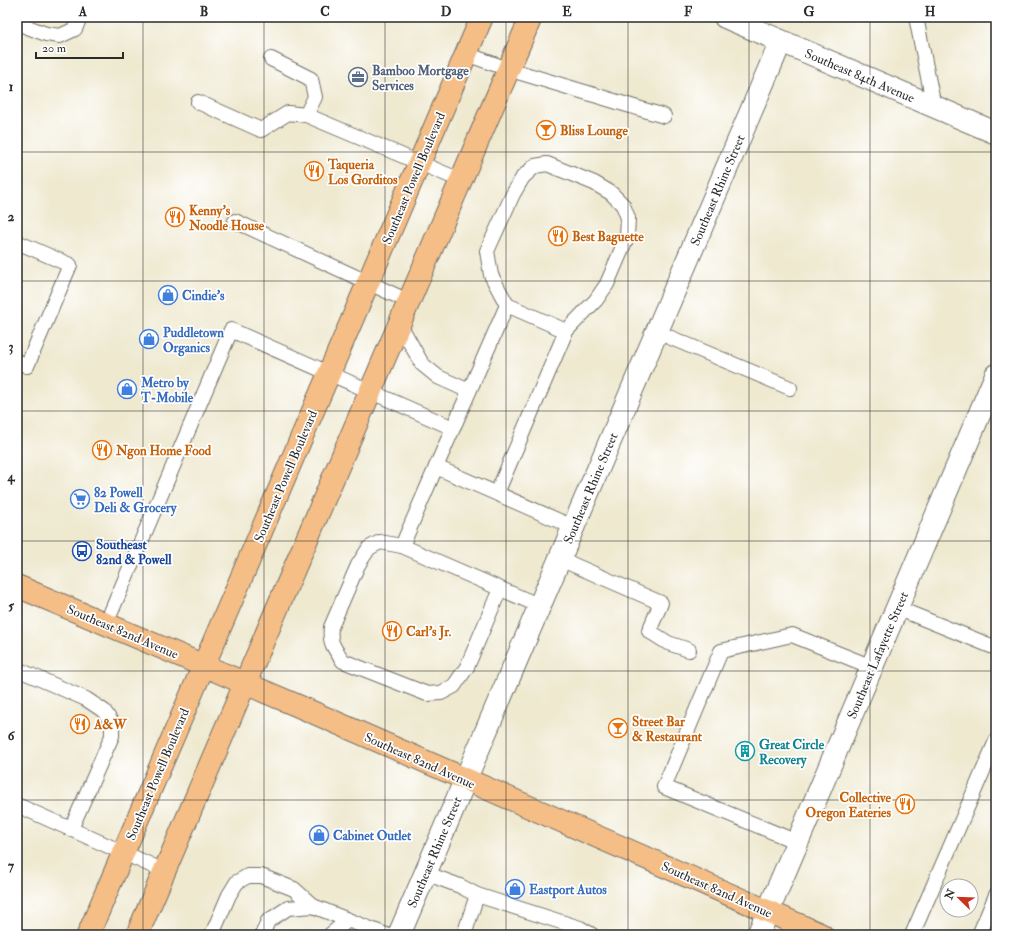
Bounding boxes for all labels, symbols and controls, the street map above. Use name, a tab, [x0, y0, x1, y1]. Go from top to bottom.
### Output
text: A	[78, 4, 88, 20]
text: B	[200, 4, 208, 20]
text: C	[320, 4, 330, 20]
text: D	[441, 4, 452, 20]
text: E	[562, 4, 572, 20]
text: F	[684, 4, 693, 20]
text: G	[804, 4, 815, 20]
text: H	[925, 4, 936, 20]
scale bar	[36, 34, 123, 60]
text: 20 m	[42, 41, 67, 56]
street label: Southeast 84th Avenue	[802, 46, 918, 107]
place label: Bamboo Mortgage Services	[372, 63, 469, 94]
office icon: Bamboo Mortgage Services	[347, 66, 369, 88]
text: 1	[9, 79, 14, 95]
street label: Southeast Powell Boulevard	[379, 109, 449, 247]
bar icon: Bliss Lounge	[535, 119, 557, 141]
place label: Bliss Lounge	[560, 123, 628, 140]
street label: Southeast Rhine Street	[687, 132, 749, 248]
place label: Taqueria Los Gorditos	[327, 157, 398, 188]
restaurant icon: Taqueria Los Gorditos	[303, 160, 325, 182]
place label: Kenny’s Noodle House	[188, 203, 265, 234]
restaurant icon: Kenny’s Noodle House	[164, 206, 186, 228]
text: 2	[8, 209, 15, 225]
restaurant icon: Best Baguette	[547, 225, 569, 247]
place label: Best Baguette	[572, 229, 644, 246]
shop icon: Cindie’s	[157, 284, 179, 306]
place label: Cindie’s	[182, 288, 225, 304]
place label: Puddletown Organics	[163, 325, 224, 357]
shop icon: Puddletown Organics	[138, 328, 160, 350]
text: 3	[9, 339, 14, 355]
place label: Metro by T-Mobile	[140, 375, 194, 406]
shop icon: Metro by T-Mobile	[116, 378, 138, 400]
street label: Southeast Powell Boulevard	[251, 407, 321, 545]
street label: Southeast Rhine Street	[560, 430, 622, 546]
restaurant icon: Ngon Home Food	[91, 439, 113, 461]
place label: Ngon Home Food	[115, 443, 212, 460]
text: 4	[6, 469, 15, 485]
place label: 82 Powell Deli & Grocery	[94, 485, 178, 517]
supermarket icon: 82 Powell Deli & Grocery	[69, 488, 91, 510]
place label: Southeast 82nd & Powell	[96, 537, 172, 568]
bus stop icon: Southeast 82nd & Powell	[71, 540, 93, 562]
street label: Southeast Lafayette Street	[844, 589, 913, 722]
text: 5	[8, 598, 14, 614]
street label: Southeast 82nd Avenue	[64, 601, 181, 663]
restaurant icon: Carl's Jr.	[381, 620, 403, 642]
place label: Carl's Jr.	[406, 624, 452, 641]
street label: Southeast Powell Boulevard	[123, 705, 193, 843]
restaurant icon: A&W	[69, 713, 91, 735]
place label: Street Bar & Restaurant	[632, 714, 703, 745]
place label: A&W	[93, 717, 127, 733]
bar icon: Street Bar & Restaurant	[607, 717, 629, 739]
text: 6	[8, 728, 16, 744]
street label: Southeast 82nd Avenue	[362, 729, 478, 793]
place label: Great Circle Recovery	[759, 737, 825, 769]
building icon: Great Circle Recovery	[734, 740, 756, 762]
place label: Collective Oregon Eateries	[806, 790, 892, 822]
restaurant icon: Collective Oregon Eateries	[894, 793, 916, 815]
street label: Southeast Rhine Street	[404, 794, 466, 910]
shop icon: Cabinet Outlet	[308, 824, 330, 846]
place label: Cabinet Outlet	[333, 828, 412, 844]
text: 7	[8, 858, 15, 874]
street label: Southeast 82nd Avenue	[659, 858, 775, 922]
shop icon: Eastport Autos	[504, 878, 526, 900]
north arrow	[939, 878, 979, 918]
place label: Eastport Autos	[529, 882, 607, 899]
text: N	[942, 886, 959, 902]

